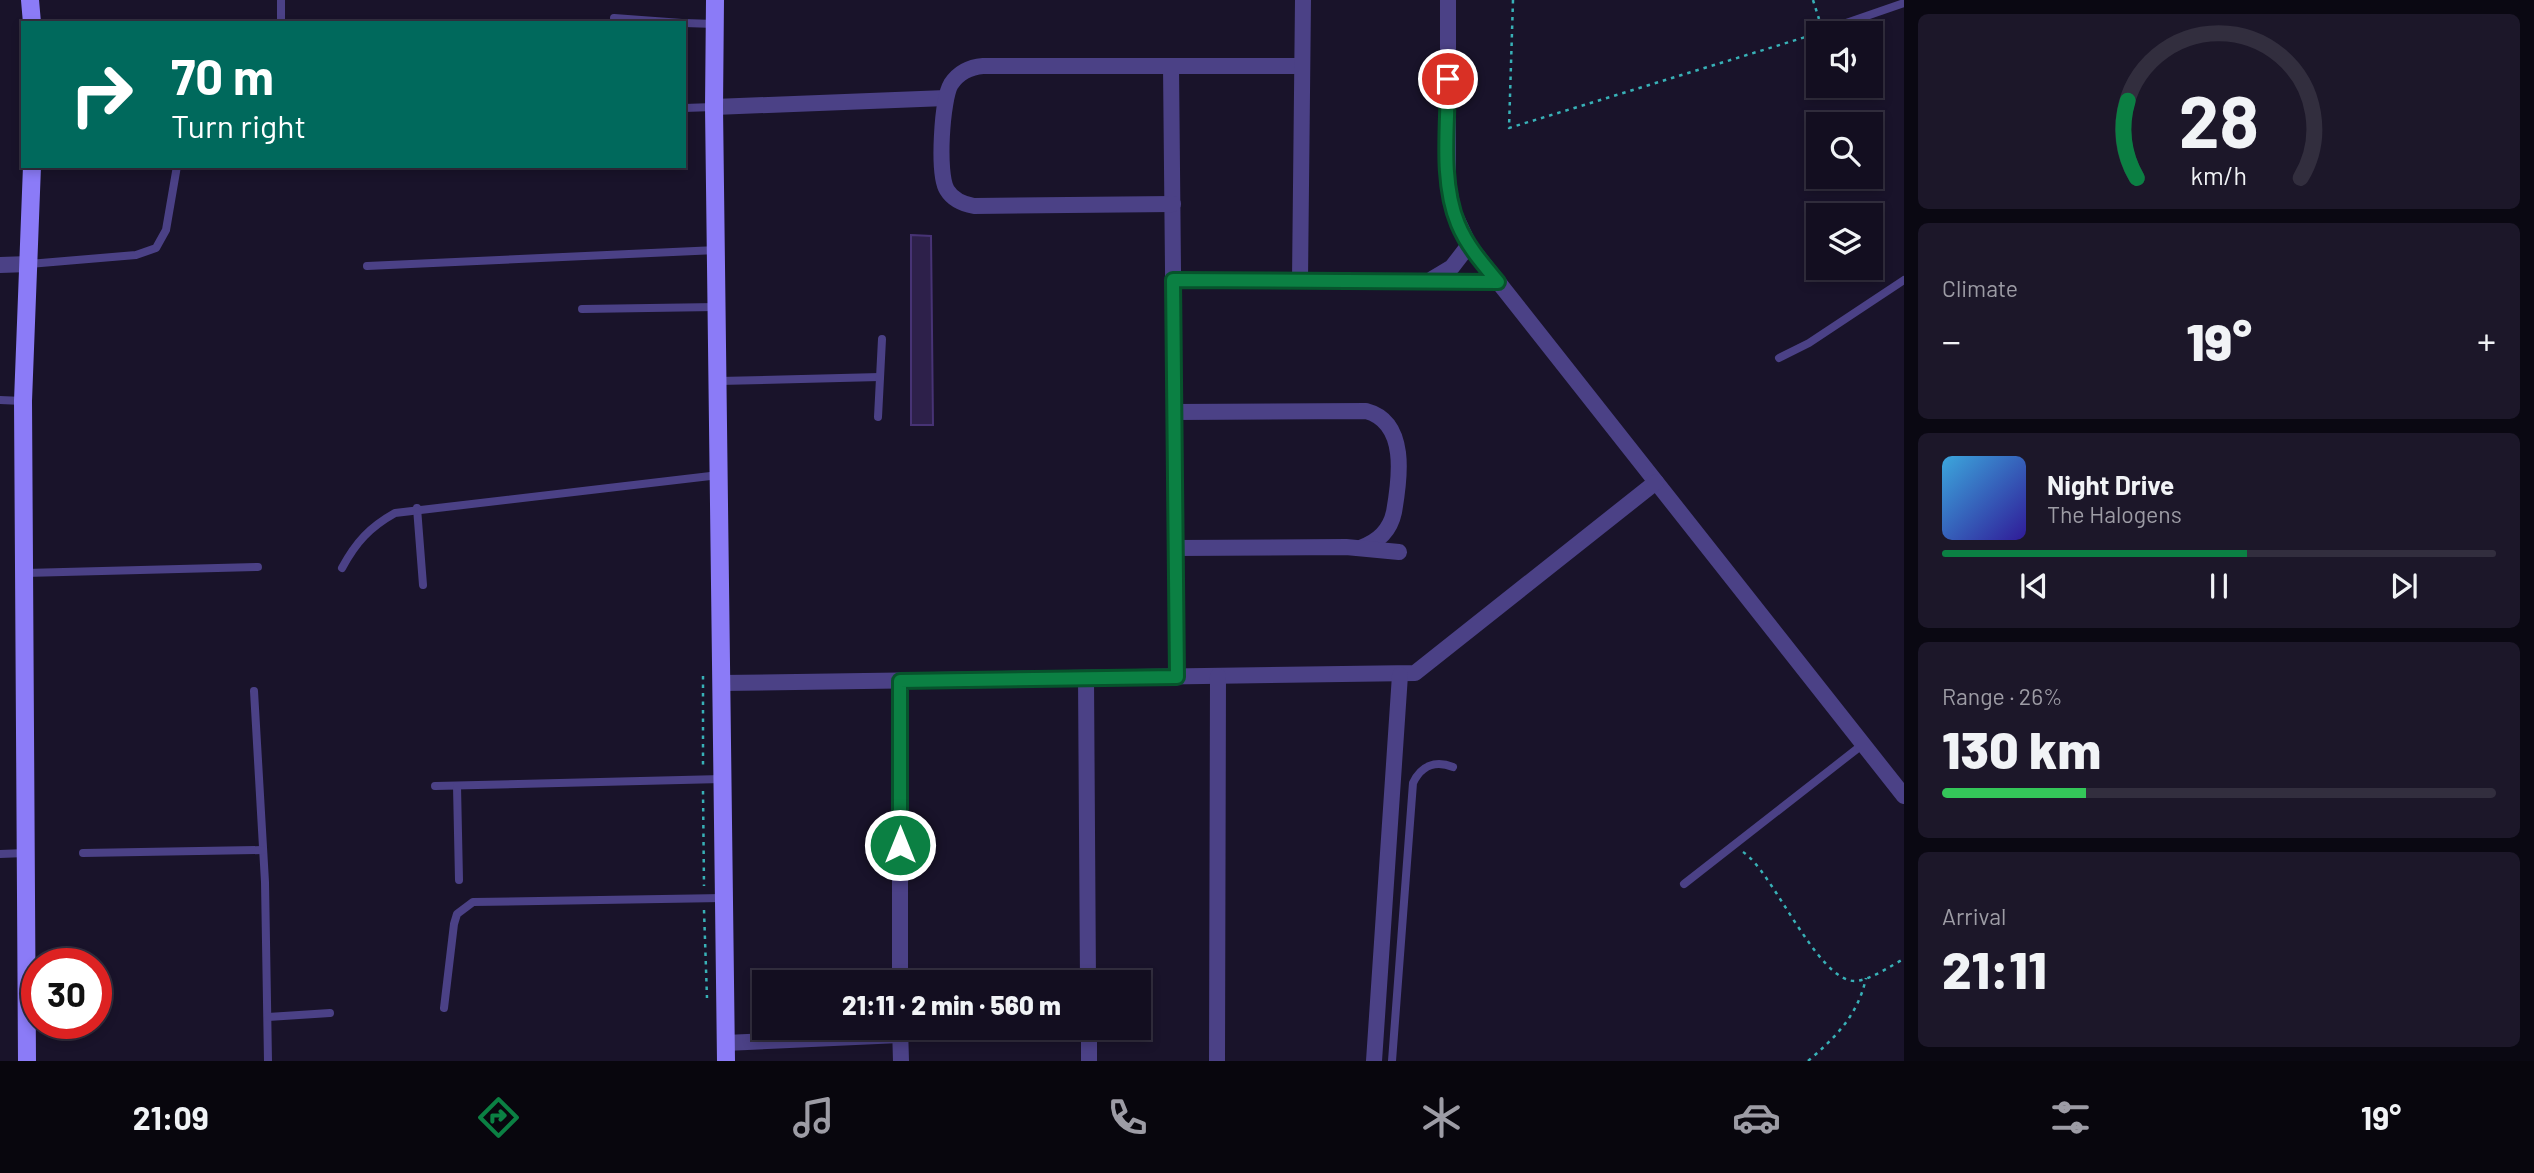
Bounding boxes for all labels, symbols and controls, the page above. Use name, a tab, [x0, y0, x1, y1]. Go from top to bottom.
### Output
map controls	[1806, 21, 1883, 280]
button: sound	[1806, 21, 1883, 98]
text: 70 m	[171, 46, 274, 105]
icon: right	[56, 49, 147, 140]
pin	[1418, 49, 1478, 109]
icon: arrive	[1429, 60, 1467, 98]
text: 28	[2179, 75, 2259, 163]
text: Turn right	[171, 106, 306, 144]
button: search	[1806, 112, 1883, 189]
text: km/h	[2191, 160, 2247, 190]
button: layers	[1806, 203, 1883, 280]
text: Climate	[1942, 274, 2018, 302]
text: 19°	[2186, 309, 2252, 371]
text: −	[1942, 317, 1961, 363]
text: +	[2477, 317, 2496, 363]
text: Night Drive	[2047, 469, 2174, 500]
text: The Halogens	[2047, 500, 2182, 528]
icon: previous	[2015, 567, 2053, 605]
icon: pause	[2200, 567, 2238, 605]
icon: next	[2385, 567, 2423, 605]
text: Range · 26%	[1942, 682, 2063, 710]
text: 130 km	[1942, 717, 2101, 779]
position arrow	[863, 808, 937, 882]
text: Arrival	[1942, 902, 2006, 930]
text: 21:11	[1942, 937, 2047, 999]
speed limit sign: 30	[21, 948, 112, 1039]
text: 21:11 · 2 min · 560 m	[842, 989, 1061, 1020]
icon: directions	[474, 1093, 523, 1142]
icon: music	[789, 1093, 838, 1142]
icon: phone	[1103, 1093, 1152, 1142]
icon: climate	[1417, 1093, 1466, 1142]
icon: car	[1732, 1093, 1781, 1142]
icon: filters	[2046, 1093, 2095, 1142]
text: 21:09	[133, 1098, 209, 1136]
text: 19°	[2361, 1098, 2401, 1136]

